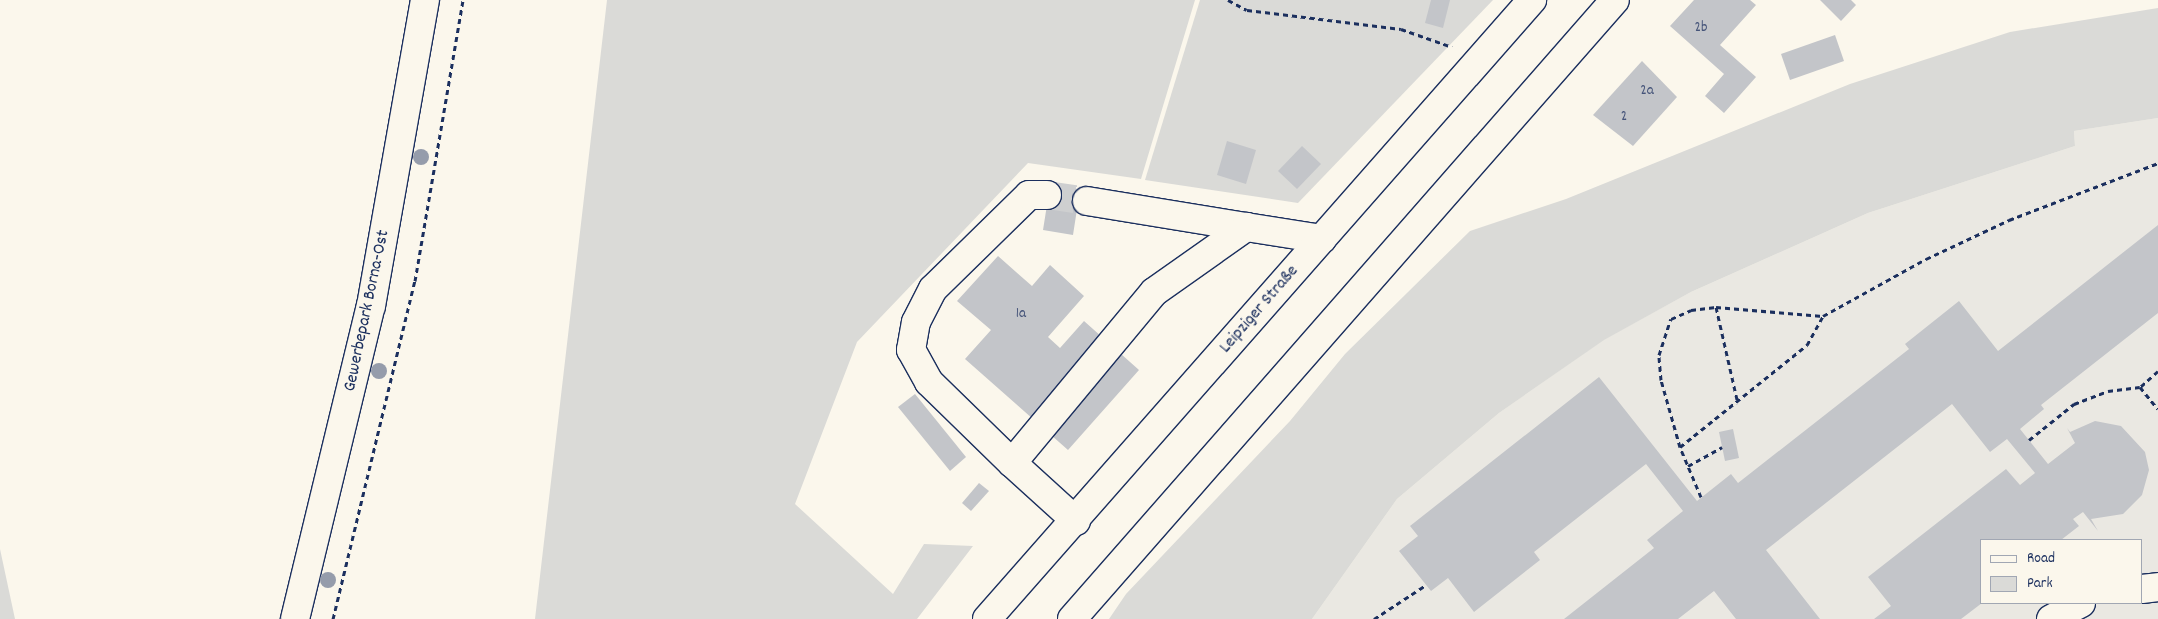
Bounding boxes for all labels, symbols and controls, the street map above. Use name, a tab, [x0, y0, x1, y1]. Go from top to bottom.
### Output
house number: 2b	[1694, 20, 1708, 38]
house number: 2a	[1640, 83, 1654, 101]
house number: 2	[1621, 109, 1627, 127]
street label: Gewerbepark Borna-Ost	[340, 228, 396, 394]
street label: Leipziger Straße	[1216, 261, 1304, 359]
house number: 1a	[1016, 306, 1026, 324]
legend	[1980, 539, 2143, 604]
text: Road	[2027, 548, 2055, 570]
text: Park	[2027, 573, 2053, 595]

